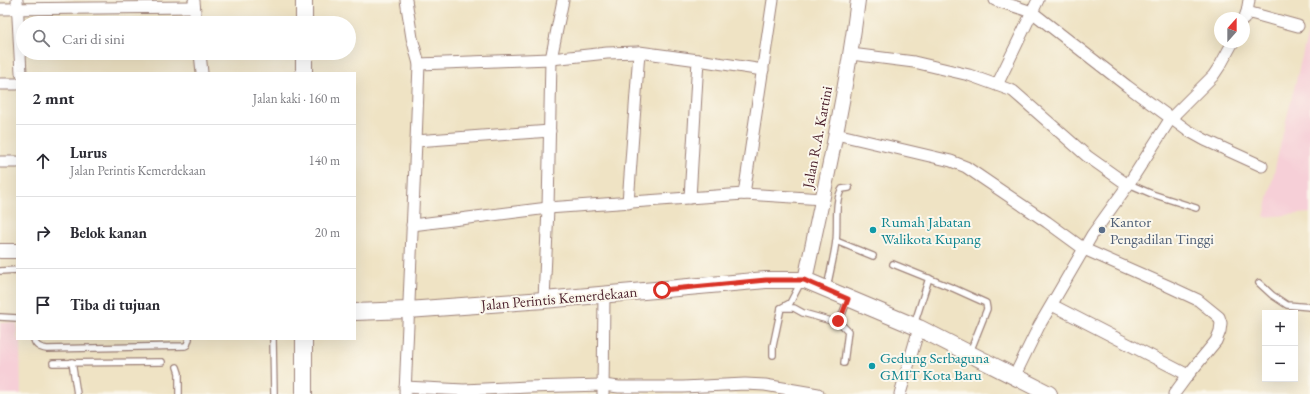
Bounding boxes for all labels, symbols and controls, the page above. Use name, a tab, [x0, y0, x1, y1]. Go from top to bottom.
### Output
north arrow	[1214, 12, 1250, 48]
search box	[16, 16, 356, 60]
icon: search	[30, 27, 52, 49]
text: Cari di sini	[62, 29, 125, 48]
street label: Jalan R.A. Kartini	[797, 84, 836, 192]
text: 2 mnt	[32, 87, 74, 109]
text: Jalan kaki · 160 m	[253, 90, 340, 107]
text: Lurus	[70, 143, 107, 162]
icon: ahead	[32, 150, 54, 172]
text: 140 m	[309, 152, 340, 169]
text: Jalan Perintis Kemerdekaan	[70, 162, 206, 179]
place label: Rumah Jabatan Walikota Kupang	[881, 212, 981, 248]
place label: Kantor Pengadilan Tinggi	[1110, 212, 1214, 248]
icon: right	[32, 222, 54, 244]
text: Belok kanan	[70, 223, 147, 242]
text: 20 m	[315, 224, 340, 241]
marker: Rumah Jabatan Walikota Kupang	[868, 225, 878, 235]
marker: Kantor Pengadilan Tinggi	[1097, 225, 1107, 235]
route start	[653, 281, 671, 299]
street label: Jalan Perintis Kemerdekaan	[478, 282, 638, 314]
icon: arrive	[32, 294, 54, 316]
text: Tiba di tujuan	[70, 295, 160, 314]
map controls	[1262, 310, 1298, 382]
button: +	[1262, 310, 1298, 346]
route end	[829, 312, 847, 330]
button: −	[1262, 346, 1298, 382]
place label: Gedung Serbaguna GMIT Kota Baru	[880, 348, 989, 384]
marker: Gedung Serbaguna GMIT Kota Baru	[867, 361, 877, 371]

